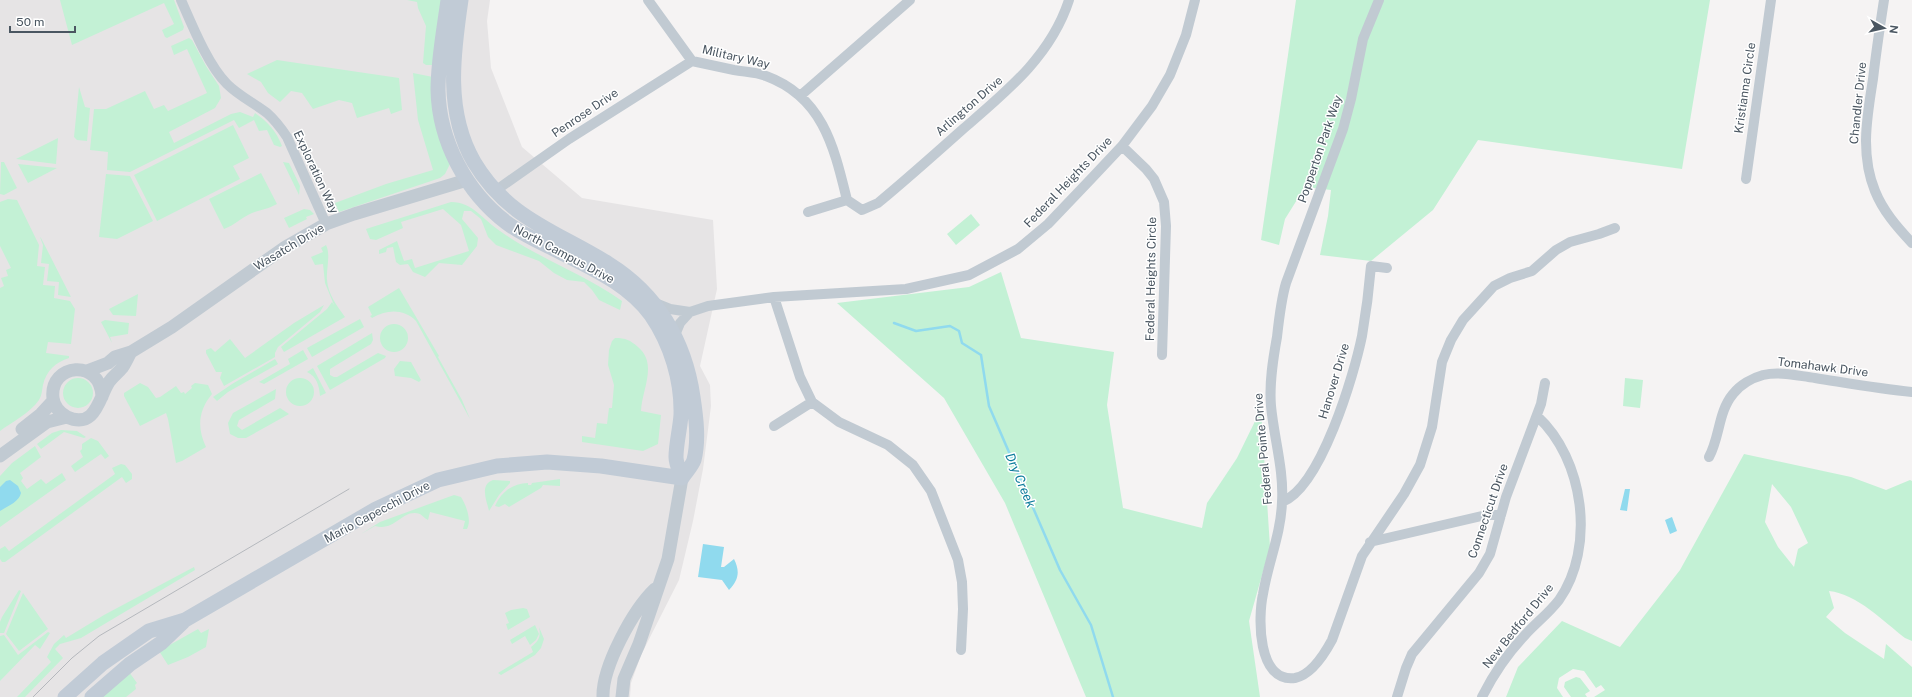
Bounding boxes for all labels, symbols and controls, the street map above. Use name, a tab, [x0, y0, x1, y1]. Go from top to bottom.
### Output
scale bar	[10, 8, 75, 34]
north arrow	[1864, 8, 1904, 48]
text: 50 m	[16, 15, 44, 29]
text: N	[1887, 24, 1900, 34]
street label: Kristianna Circle	[1732, 41, 1758, 134]
street label: Military Way	[701, 42, 772, 72]
street label: Chandler Drive	[1847, 61, 1869, 145]
street label: Arlington Drive	[933, 73, 1005, 139]
street label: Penrose Drive	[549, 86, 621, 140]
street label: Popperton Park Way	[1295, 93, 1345, 205]
street label: Exploration Way	[291, 128, 342, 216]
street label: Federal Heights Drive	[1021, 134, 1115, 230]
street label: Federal Heights Circle	[1143, 216, 1159, 341]
street label: Wasatch Drive	[251, 220, 327, 273]
street label: North Campus Drive	[511, 222, 617, 286]
street label: Hanover Drive	[1316, 341, 1352, 421]
street label: Tomahawk Drive	[1777, 354, 1869, 380]
street label: Federal Pointe Drive	[1251, 392, 1275, 506]
water label: Dry Creek	[1002, 450, 1039, 510]
street label: Connecticut Drive	[1465, 462, 1511, 560]
street label: Mario Capecchi Drive	[322, 478, 432, 546]
street label: New Bedford Drive	[1480, 581, 1557, 671]

